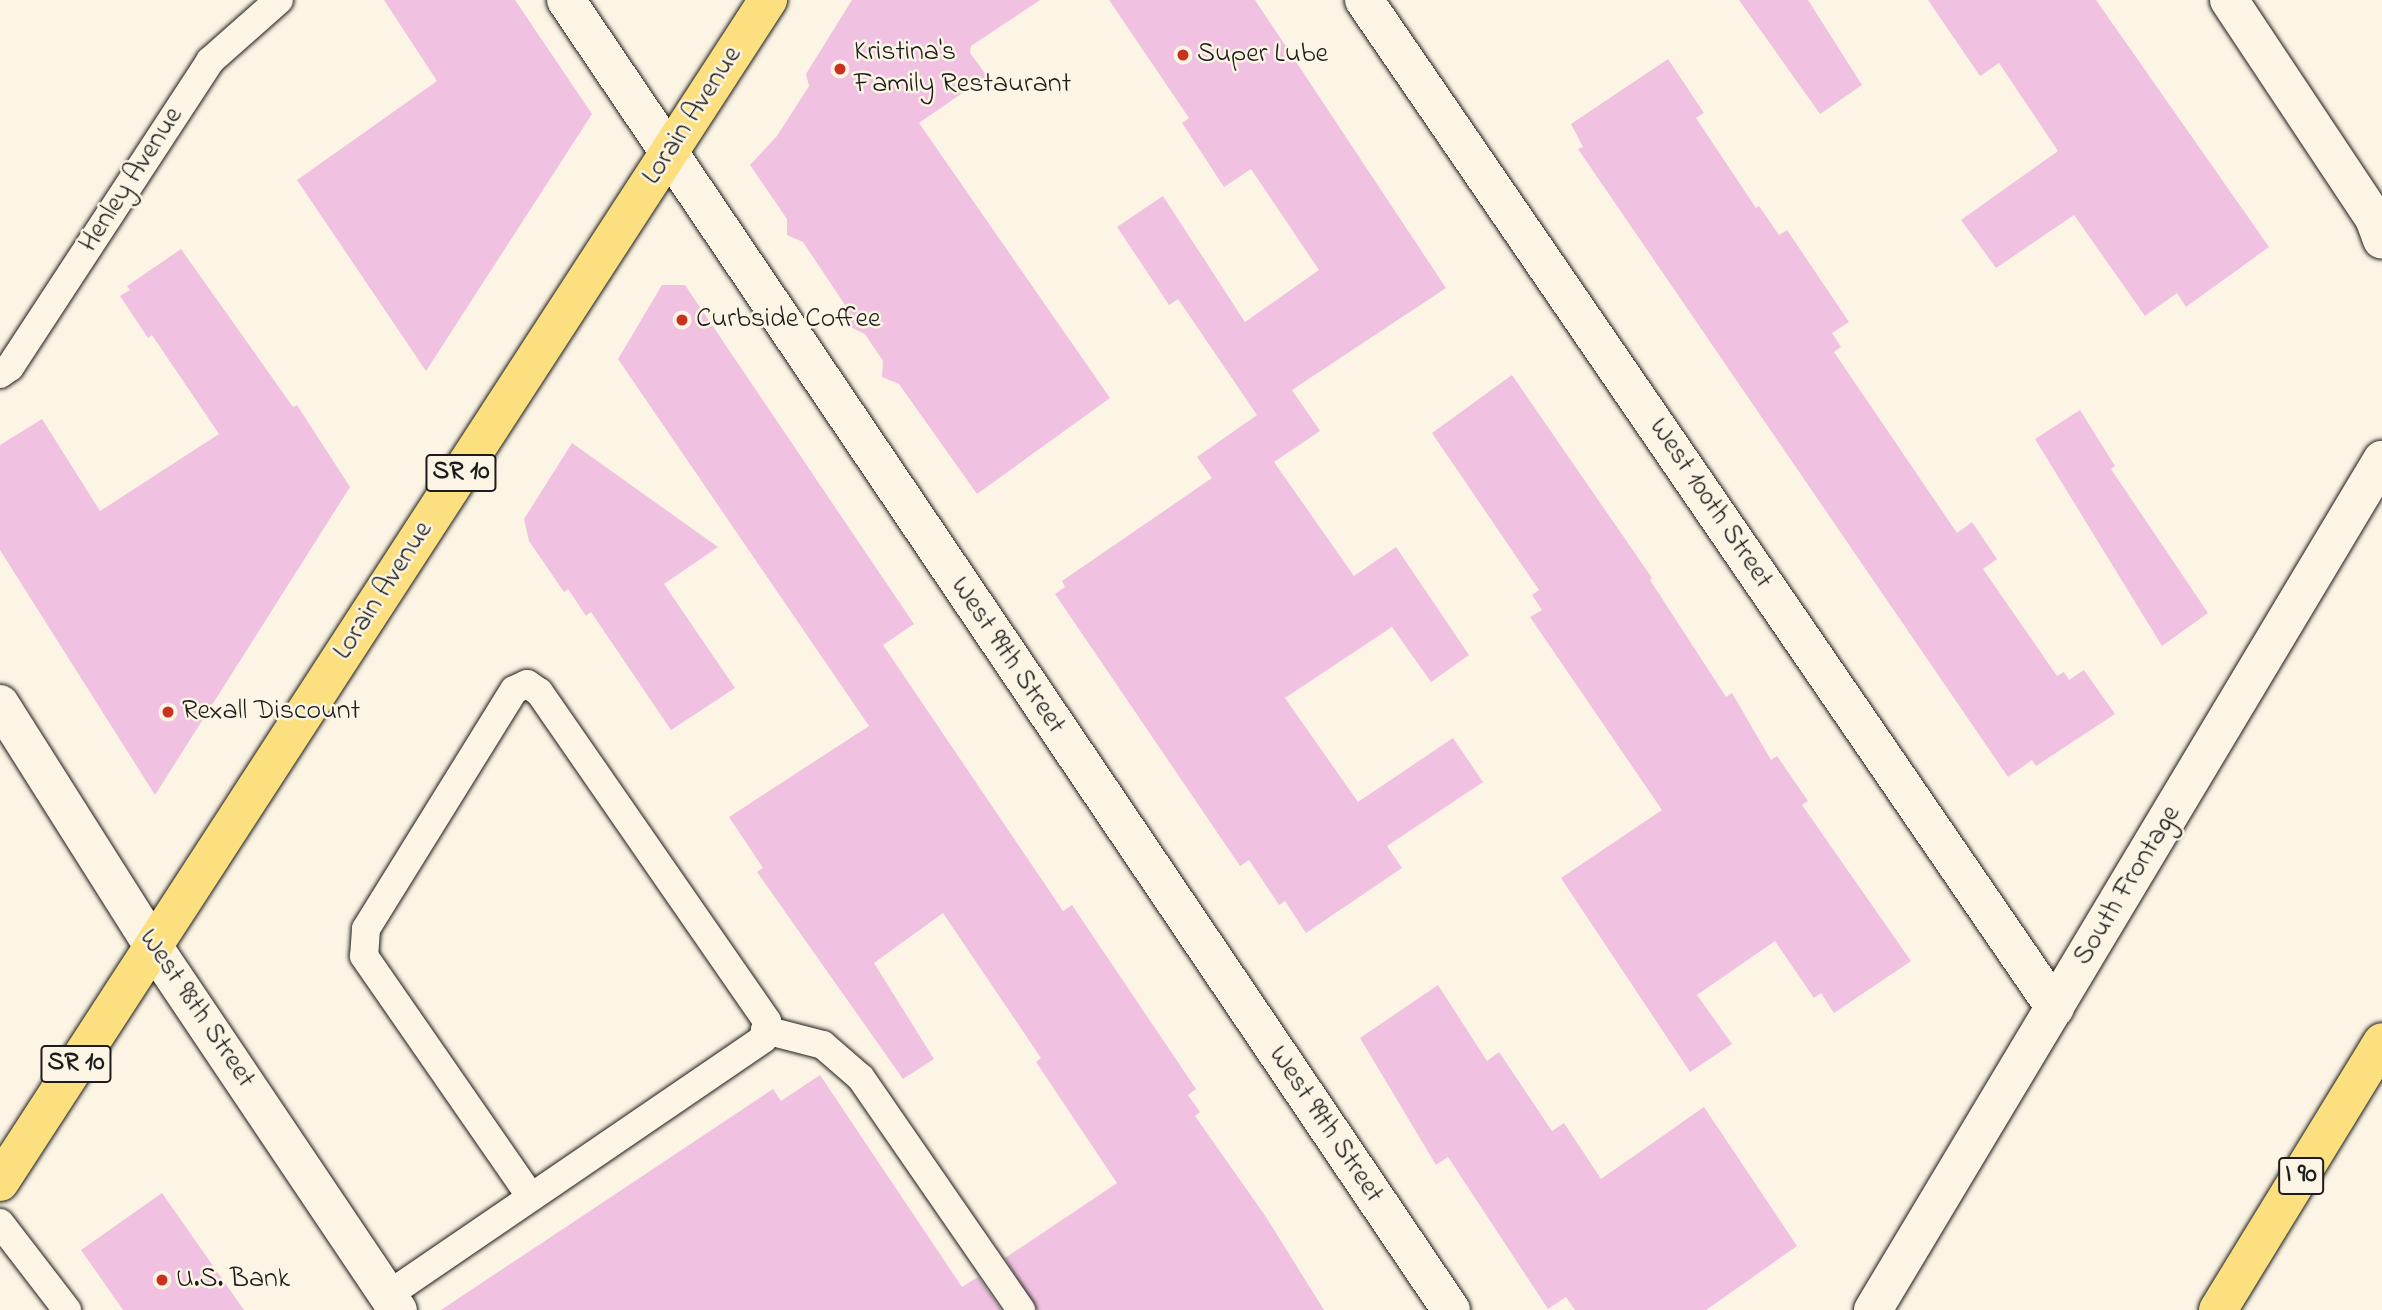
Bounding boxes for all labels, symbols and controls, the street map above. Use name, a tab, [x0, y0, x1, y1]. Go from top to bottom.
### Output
place label: Kristina's Family Restaurant	[854, 36, 1071, 102]
place label: Super Lube	[1197, 38, 1328, 72]
street label: Lorain Avenue	[636, 40, 750, 192]
marker: Super Lube	[1175, 47, 1191, 63]
marker: Kristina's Family Restaurant	[832, 61, 848, 77]
street label: Henley Avenue	[73, 101, 191, 259]
place label: Curbside Coffee	[696, 303, 880, 337]
marker: Curbside Coffee	[674, 312, 690, 328]
street label: West 100th Street	[1641, 412, 1779, 596]
road number: SR 10	[424, 450, 498, 495]
street label: Lorain Avenue	[327, 515, 441, 667]
street label: West 99th Street	[942, 571, 1072, 741]
place label: Rexall Discount	[182, 695, 360, 729]
marker: Rexall Discount	[160, 704, 176, 720]
street label: South Frontage	[2067, 800, 2189, 972]
street label: West 98th Street	[131, 923, 261, 1095]
street label: West 99th Street	[1260, 1040, 1390, 1210]
road number: SR 10	[39, 1042, 113, 1086]
road number: I 90	[2276, 1154, 2326, 1198]
place label: U.S. Bank	[176, 1263, 290, 1297]
marker: U.S. Bank	[154, 1272, 170, 1288]

